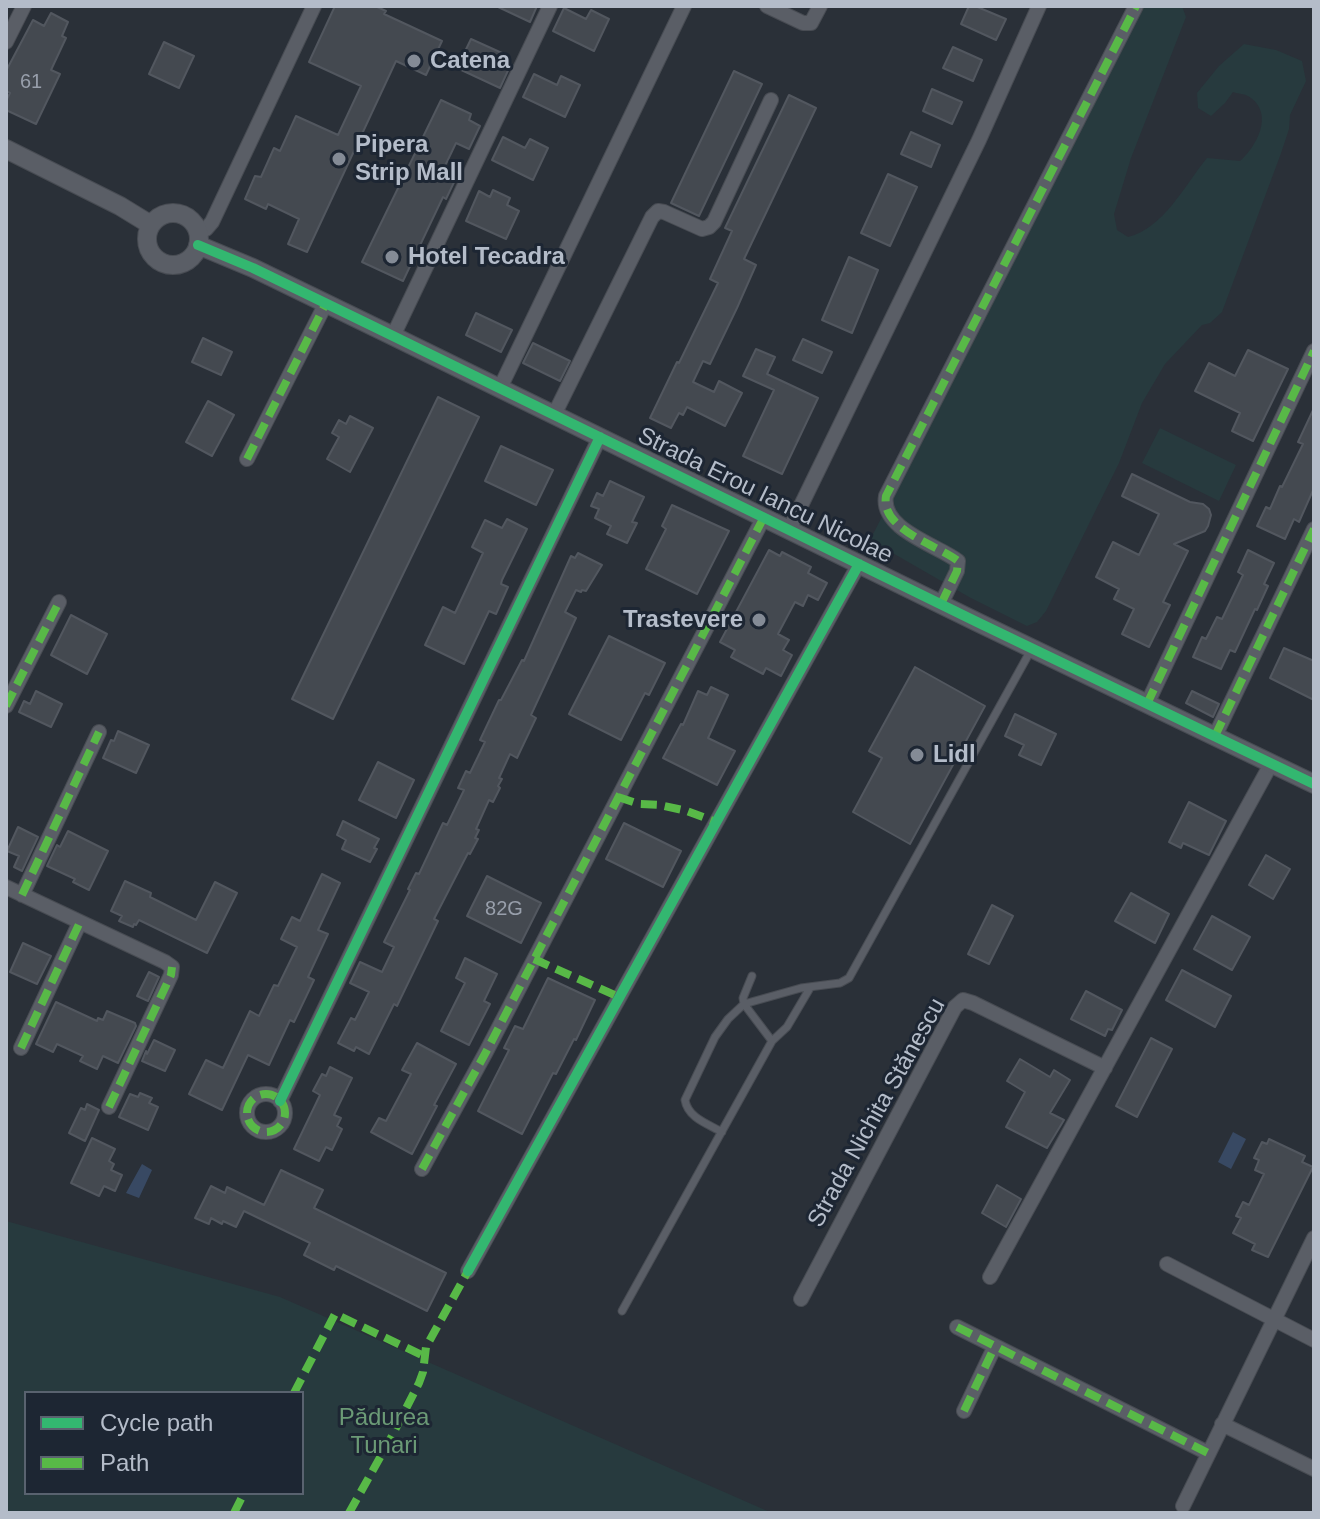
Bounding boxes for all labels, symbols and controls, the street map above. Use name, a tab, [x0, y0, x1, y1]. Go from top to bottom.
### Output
place label: Catena	[430, 47, 510, 75]
marker: Catena	[405, 52, 423, 70]
house number: 61	[20, 70, 42, 94]
place label: Pipera Strip Mall	[355, 131, 463, 187]
marker: Pipera Strip Mall	[330, 150, 348, 168]
place label: Hotel Tecadra	[408, 243, 565, 271]
marker: Hotel Tecadra	[383, 248, 401, 266]
street label: Strada Erou Iancu Nicolae	[633, 422, 897, 570]
place label: Trastevere	[623, 606, 743, 634]
marker: Trastevere	[750, 611, 768, 629]
place label: Lidl	[933, 741, 976, 769]
marker: Lidl	[908, 746, 926, 764]
house number: 82G	[485, 897, 523, 921]
street label: Strada Nichita Stănescu	[802, 993, 952, 1233]
legend	[24, 1391, 304, 1495]
park label: Pădurea Tunari	[339, 1404, 429, 1460]
text: Cycle path	[100, 1409, 213, 1436]
text: Path	[100, 1449, 149, 1476]

